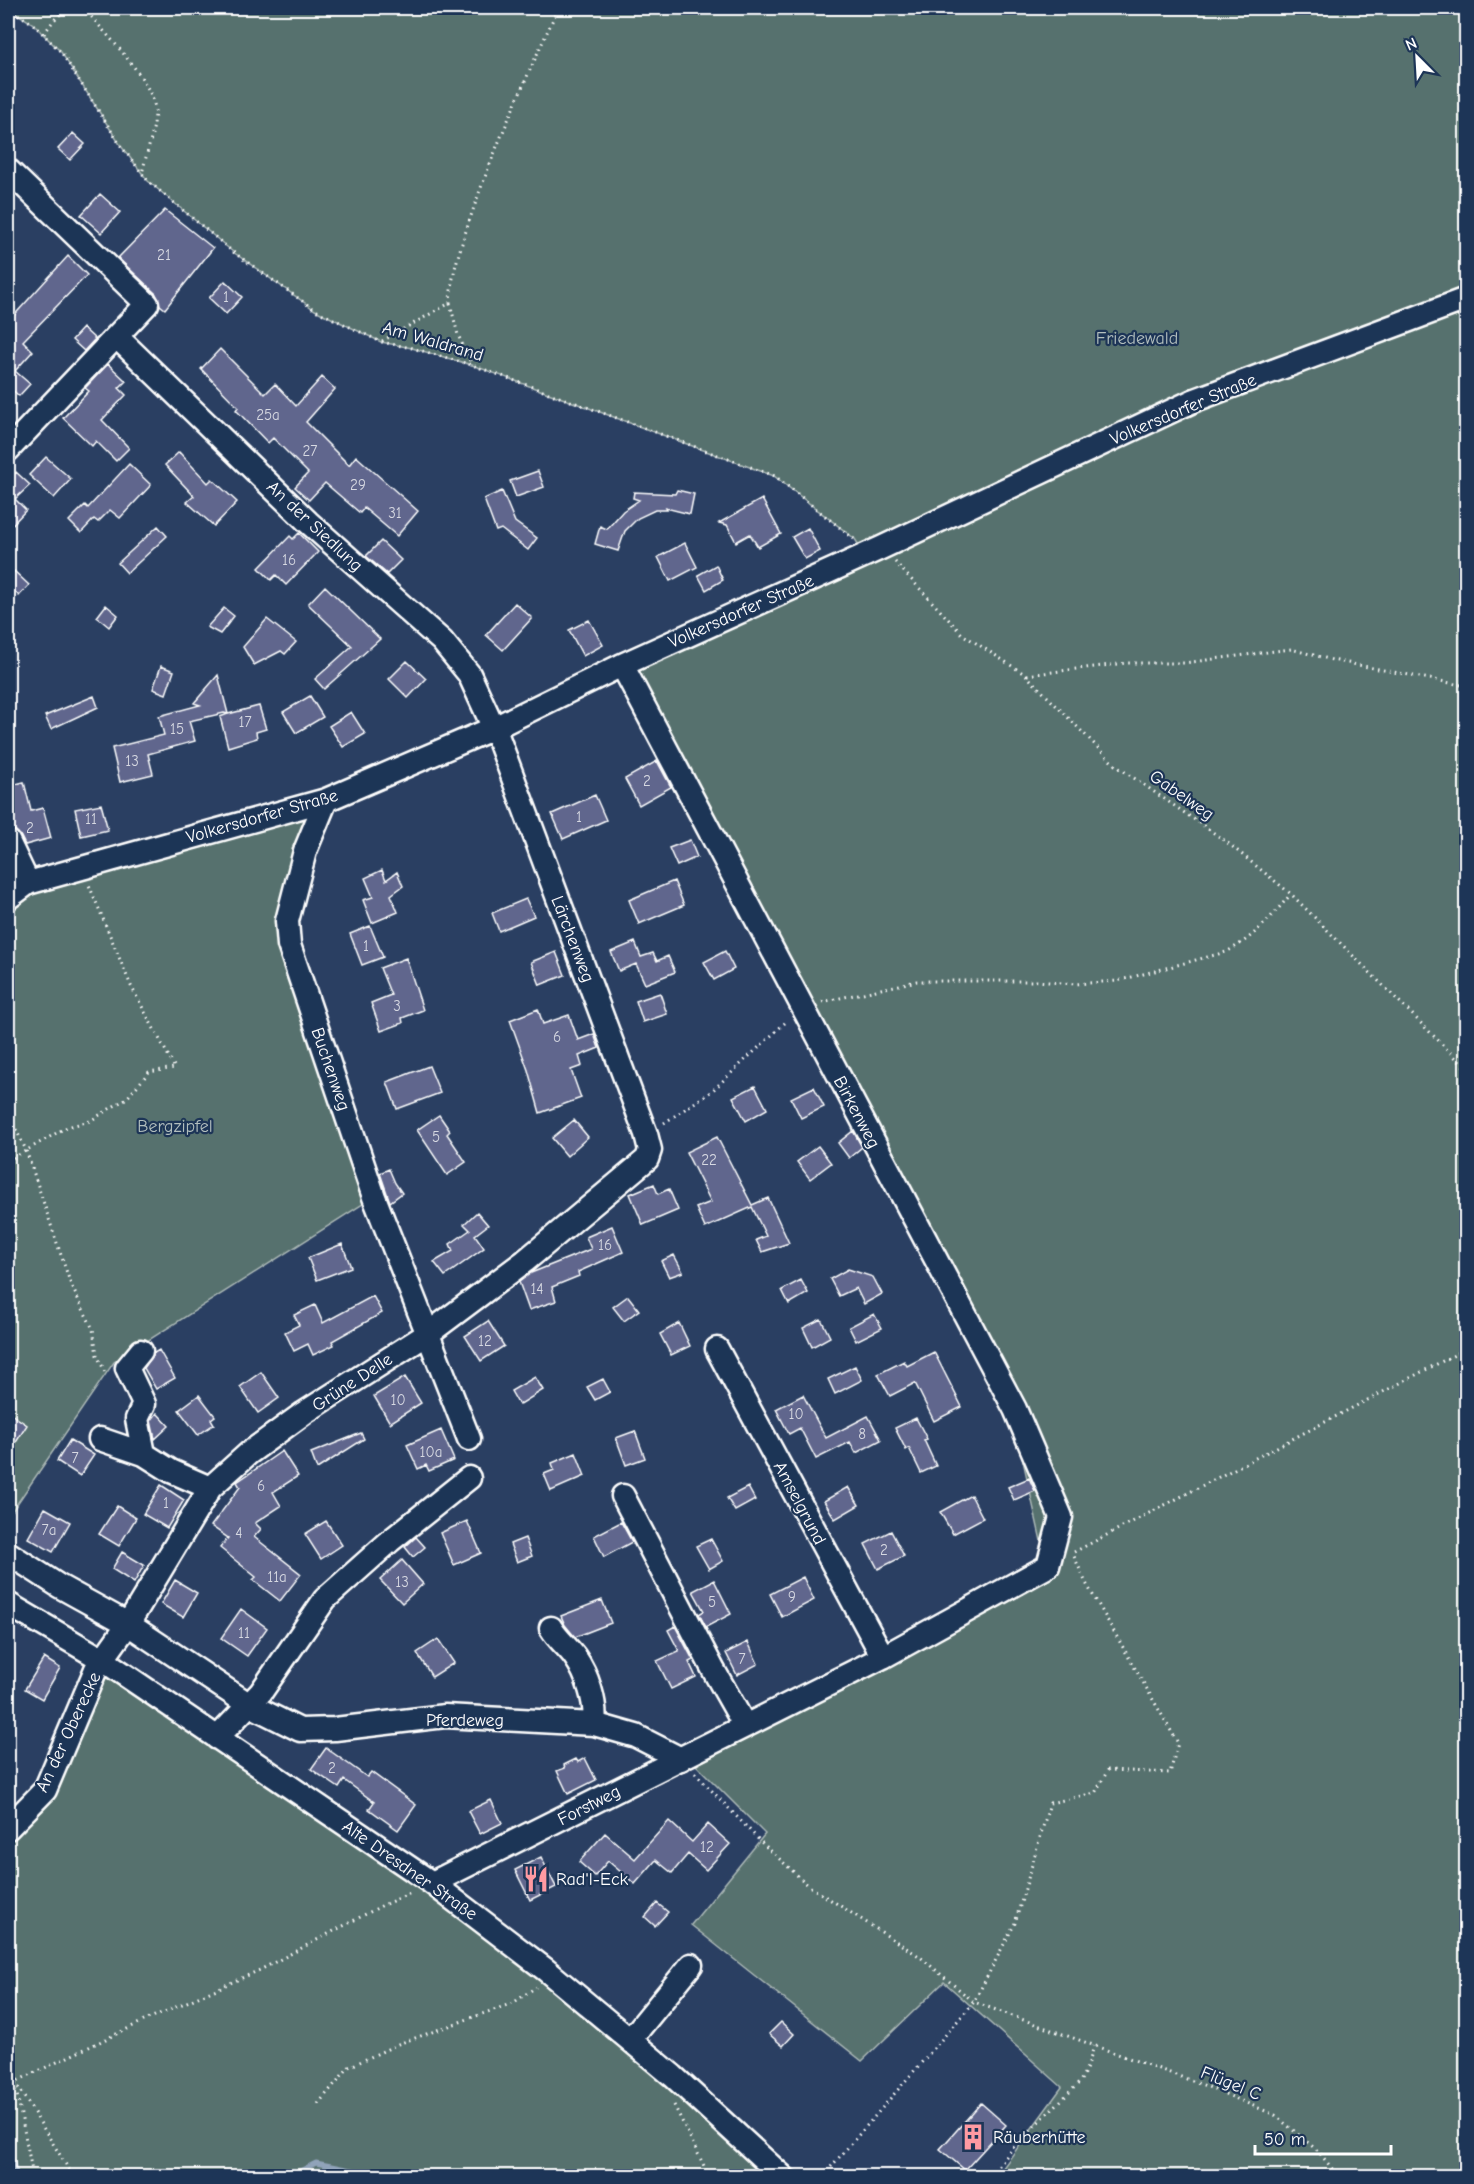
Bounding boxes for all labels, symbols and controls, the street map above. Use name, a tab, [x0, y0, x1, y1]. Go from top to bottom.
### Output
north arrow	[1387, 27, 1447, 87]
text: N	[1403, 34, 1420, 55]
house number: 21	[157, 246, 171, 264]
house number: 1	[223, 288, 229, 306]
street label: Am Waldrand	[380, 317, 486, 366]
park label: Friedewald	[1096, 328, 1178, 349]
street label: Volkersdorfer Straße	[1107, 369, 1259, 450]
house number: 25a	[256, 406, 280, 424]
house number: 27	[303, 442, 317, 460]
house number: 29	[350, 476, 366, 494]
street label: An der Siedlung	[262, 477, 367, 576]
house number: 31	[388, 504, 402, 522]
house number: 16	[282, 551, 296, 569]
street label: Volkersdorfer Straße	[665, 570, 817, 653]
house number: 17	[238, 713, 252, 731]
house number: 15	[170, 720, 184, 738]
house number: 13	[125, 752, 139, 770]
street label: Gabelweg	[1145, 766, 1218, 825]
house number: 2	[643, 772, 651, 790]
street label: Volkersdorfer Straße	[184, 785, 340, 848]
house number: 1	[576, 808, 582, 826]
house number: 11	[85, 810, 97, 828]
house number: 2	[26, 819, 34, 837]
street label: Lärchenweg	[546, 893, 599, 985]
house number: 1	[363, 937, 369, 955]
house number: 3	[393, 997, 401, 1015]
street label: Buchenweg	[306, 1025, 355, 1114]
house number: 6	[553, 1028, 561, 1046]
street label: Birkenweg	[829, 1073, 884, 1152]
park label: Bergzipfel	[137, 1116, 213, 1137]
house number: 5	[432, 1128, 440, 1146]
house number: 22	[701, 1151, 717, 1169]
house number: 16	[598, 1236, 612, 1254]
house number: 14	[530, 1280, 544, 1298]
house number: 12	[478, 1332, 492, 1350]
street label: Grüne Delle	[308, 1349, 396, 1416]
house number: 10	[390, 1391, 406, 1409]
house number: 10	[788, 1405, 804, 1423]
house number: 8	[858, 1425, 866, 1443]
house number: 10a	[420, 1443, 442, 1461]
house number: 7	[71, 1449, 79, 1467]
street label: Amselgrund	[769, 1458, 830, 1548]
house number: 6	[257, 1477, 265, 1495]
house number: 1	[163, 1494, 169, 1512]
house number: 7a	[42, 1521, 56, 1539]
house number: 4	[235, 1524, 243, 1542]
house number: 2	[880, 1541, 888, 1559]
house number: 11a	[267, 1568, 287, 1586]
house number: 13	[395, 1573, 409, 1591]
house number: 9	[788, 1588, 796, 1606]
house number: 5	[708, 1593, 716, 1611]
house number: 11	[238, 1624, 250, 1642]
house number: 7	[738, 1650, 746, 1668]
street label: An der Oberecke	[31, 1669, 105, 1796]
street label: Pferdeweg	[426, 1710, 504, 1731]
house number: 2	[328, 1759, 336, 1777]
street label: Forstweg	[554, 1781, 624, 1830]
street label: Alte Dresdner Straße	[338, 1816, 481, 1925]
house number: 12	[700, 1838, 714, 1856]
restaurant icon: Rad'l-Eck	[521, 1864, 551, 1894]
place label: Rad'l-Eck	[556, 1869, 629, 1890]
street label: Flügel C	[1198, 2062, 1264, 2105]
scale bar	[1255, 2118, 1392, 2156]
building icon: Räuberhütte	[958, 2122, 988, 2152]
place label: Räuberhütte	[993, 2127, 1085, 2148]
text: 50 m	[1264, 2129, 1306, 2150]

